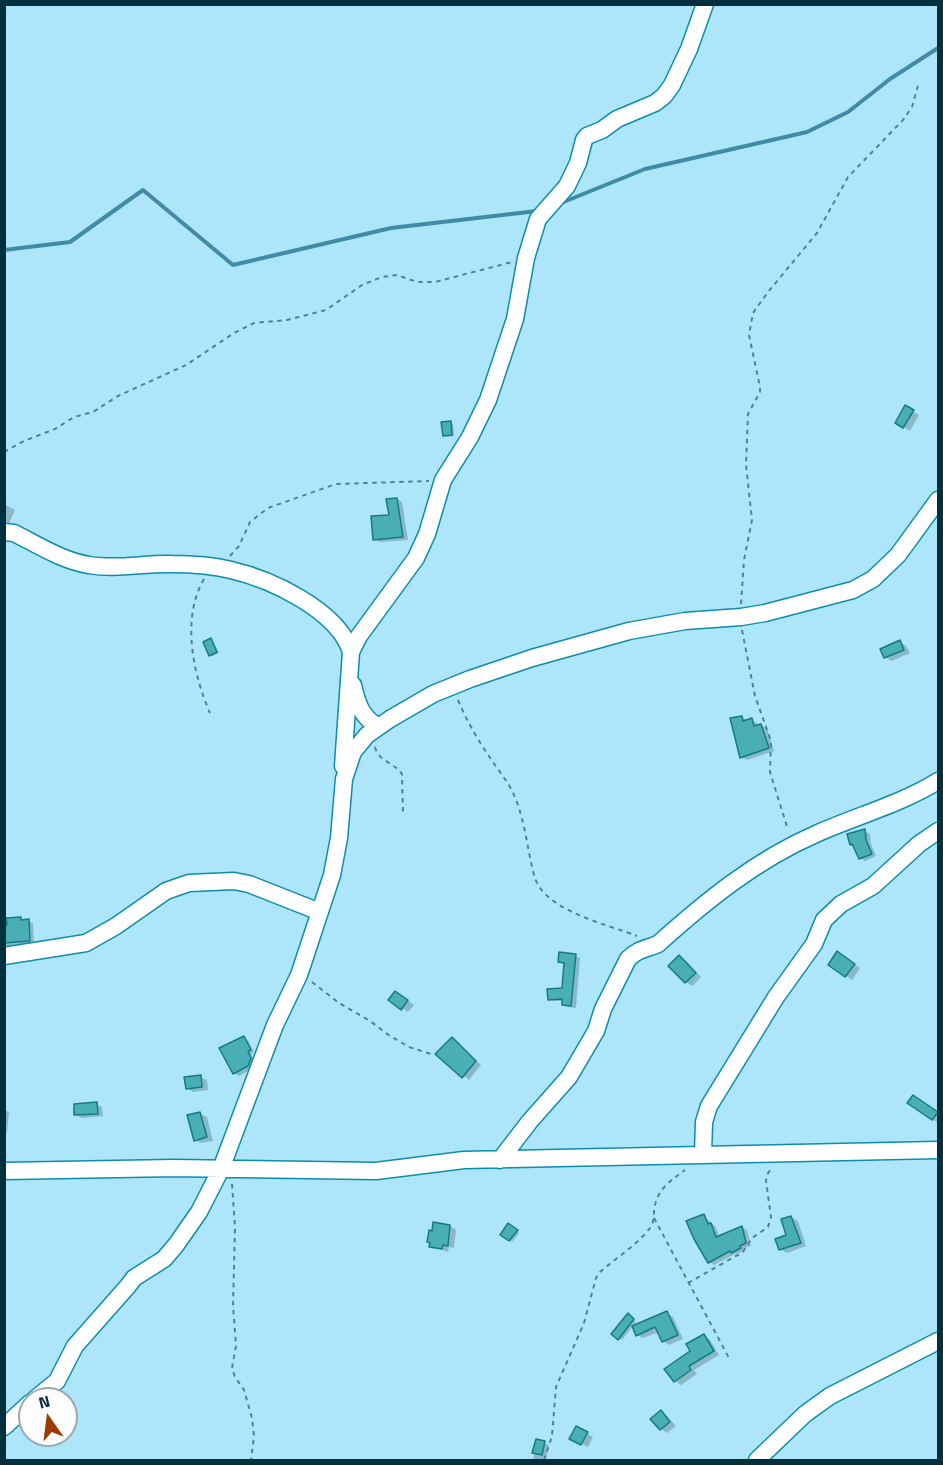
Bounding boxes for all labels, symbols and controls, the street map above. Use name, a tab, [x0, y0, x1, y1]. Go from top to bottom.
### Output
north arrow	[18, 1387, 78, 1447]
text: N	[36, 1388, 52, 1414]

